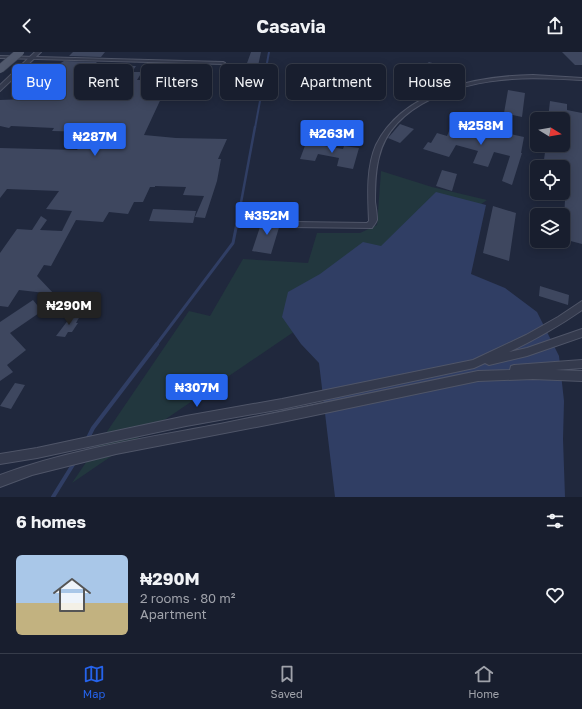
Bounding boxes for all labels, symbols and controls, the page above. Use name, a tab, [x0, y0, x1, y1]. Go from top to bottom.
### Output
icon: back	[16, 15, 38, 37]
text: Casavia	[256, 15, 326, 37]
icon: share	[544, 15, 566, 37]
chip: Buy	[12, 64, 66, 100]
chip: Rent	[74, 64, 133, 100]
chip: Filters	[141, 64, 212, 100]
chip: New	[220, 64, 278, 100]
chip: Apartment	[286, 64, 386, 100]
chip: House	[394, 64, 465, 100]
pin: ₦258M	[453, 112, 509, 146]
north arrow	[530, 112, 570, 152]
map controls	[530, 112, 570, 248]
text: ₦258M	[458, 117, 504, 133]
pin: ₦263M	[304, 120, 360, 154]
pin: ₦287M	[67, 123, 123, 157]
text: ₦263M	[309, 125, 355, 141]
text: ₦287M	[73, 128, 117, 144]
button: locate	[530, 160, 570, 200]
pin: ₦352M	[239, 202, 295, 236]
text: ₦352M	[245, 207, 289, 223]
button: layers	[530, 208, 570, 248]
pin: ₦290M	[41, 292, 97, 326]
text: ₦290M	[46, 297, 92, 313]
pin: ₦307M	[169, 374, 225, 408]
text: ₦307M	[175, 379, 219, 395]
icon: filters	[544, 510, 566, 532]
text: 6 homes	[16, 511, 86, 532]
text: ₦290M	[140, 568, 200, 589]
icon: home	[48, 571, 96, 619]
icon: heart	[544, 584, 566, 606]
text: 2 rooms · 80 m²	[140, 590, 236, 606]
text: Apartment	[140, 606, 207, 622]
tab: Map	[83, 663, 105, 700]
tab: Saved	[271, 663, 303, 700]
tab: Home	[468, 663, 499, 700]

